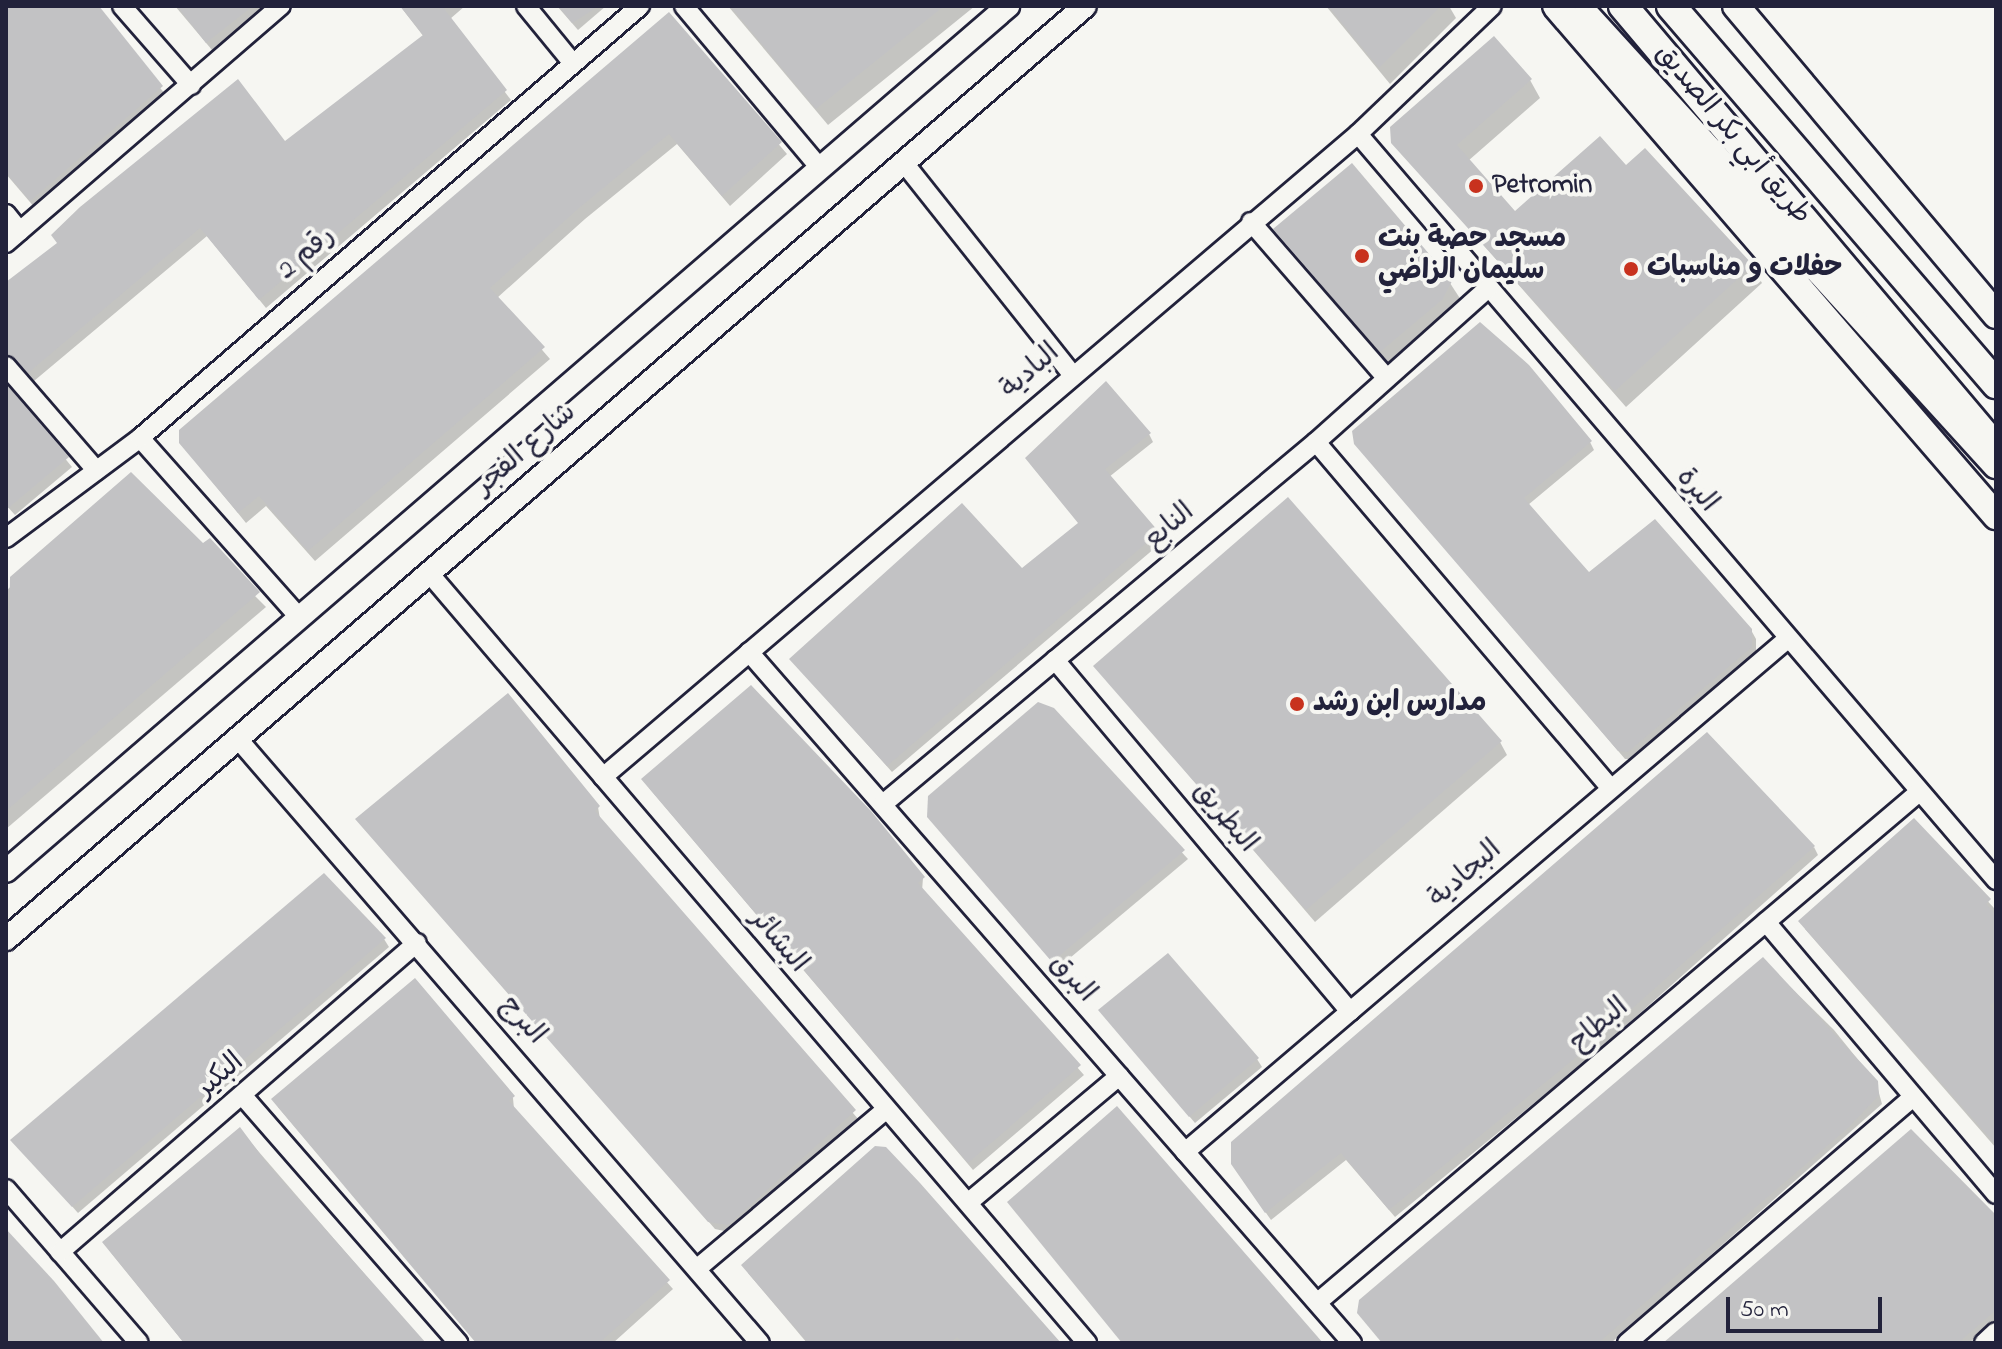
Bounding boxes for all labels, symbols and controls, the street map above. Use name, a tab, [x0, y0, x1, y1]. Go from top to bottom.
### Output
street label: طريق أبي بكر الصديق	[1647, 38, 1817, 232]
place label: Petromin	[1492, 169, 1592, 203]
marker: Petromin	[1467, 177, 1485, 195]
street label: رقم 2	[272, 220, 342, 288]
place label: مسجد حصة بنت سليمان الزاضي	[1378, 223, 1566, 289]
marker: مسجد حصة بنت سليمان الزاضي	[1353, 247, 1371, 265]
place label: حفلات و مناسبات	[1647, 252, 1842, 286]
marker: حفلات و مناسبات	[1622, 260, 1640, 278]
street label: البادية	[995, 337, 1067, 407]
street label: شارع الفجر	[468, 397, 584, 503]
street label: البرة	[1668, 462, 1724, 520]
street label: النابع	[1138, 496, 1202, 558]
place label: مدارس ابن رشد	[1313, 687, 1486, 721]
marker: مدارس ابن رشد	[1288, 695, 1306, 713]
street label: البطريق	[1185, 776, 1263, 860]
street label: البجادية	[1423, 834, 1509, 916]
street label: البشائر	[742, 904, 814, 980]
street label: البرق	[1042, 948, 1102, 1010]
street label: البرج	[492, 990, 552, 1052]
street label: البطاح	[1564, 992, 1636, 1060]
street label: البكير	[190, 1046, 252, 1106]
scale bar	[1730, 1281, 1886, 1331]
text: 50 m	[1740, 1293, 1789, 1328]

